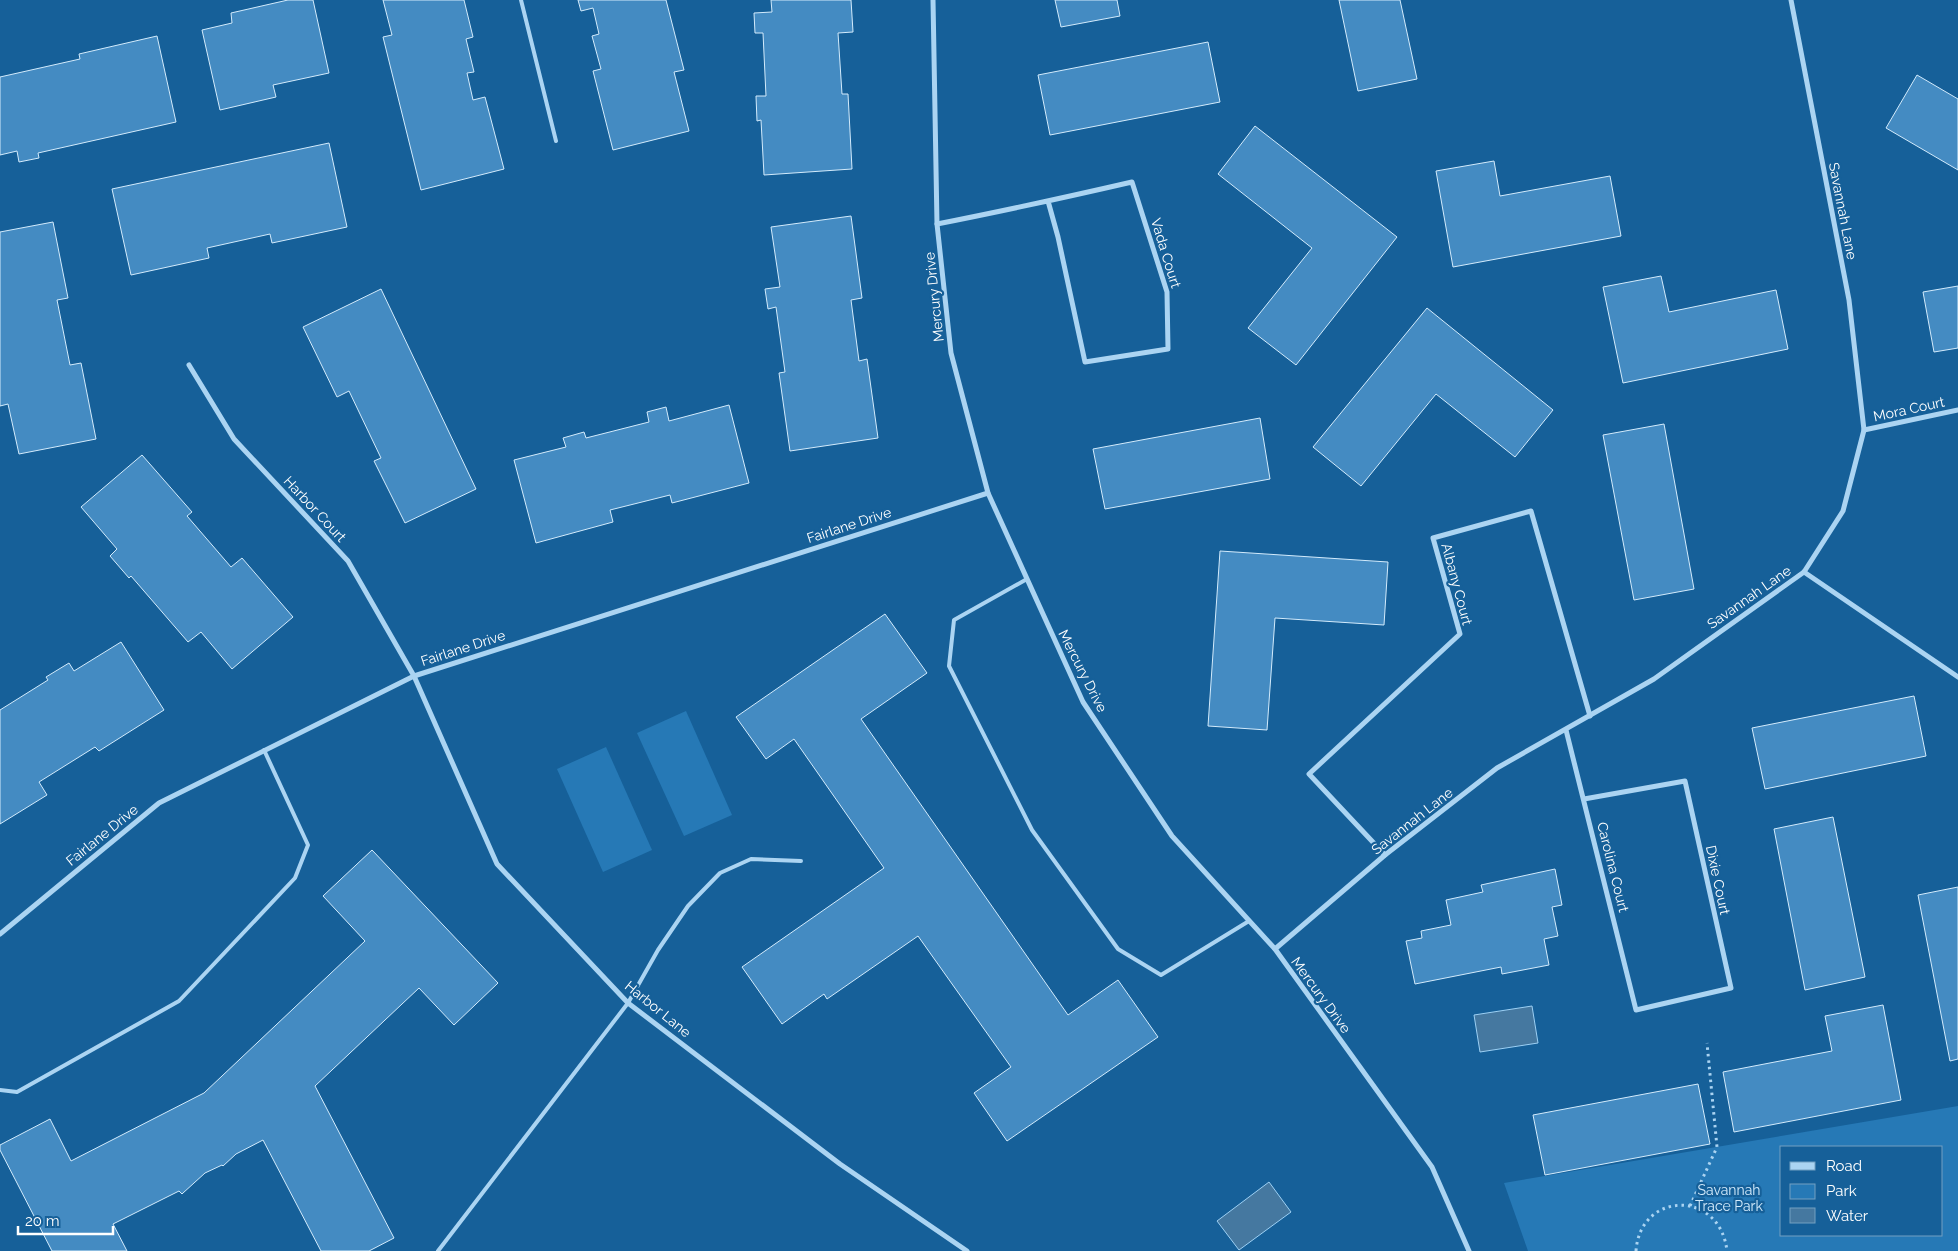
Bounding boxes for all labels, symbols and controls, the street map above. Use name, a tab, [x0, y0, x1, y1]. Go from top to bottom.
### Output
street label: Savannah Lane	[1826, 161, 1860, 261]
street label: Vada Court	[1148, 216, 1184, 290]
street label: Mercury Drive	[921, 251, 947, 343]
street label: Mora Court	[1872, 394, 1946, 424]
street label: Harbor Court	[281, 473, 350, 545]
street label: Fairlane Drive	[805, 504, 893, 546]
street label: Albany Court	[1438, 541, 1476, 627]
street label: Savannah Lane	[1704, 562, 1794, 632]
street label: Fairlane Drive	[419, 627, 507, 669]
street label: Mercury Drive	[1055, 627, 1111, 715]
street label: Savannah Lane	[1368, 784, 1456, 858]
street label: Fairlane Drive	[63, 801, 141, 869]
street label: Carolina Court	[1594, 820, 1632, 914]
street label: Dixie Court	[1703, 844, 1733, 917]
street label: Mercury Drive	[1288, 954, 1354, 1036]
street label: Harbor Lane	[622, 978, 694, 1040]
legend	[1780, 1146, 1943, 1236]
text: Road	[1826, 1157, 1862, 1175]
park label: Savannah Trace Park	[1695, 1182, 1763, 1214]
text: Park	[1826, 1182, 1857, 1200]
scale bar	[18, 1204, 112, 1236]
text: Water	[1826, 1207, 1869, 1225]
text: 20 m	[25, 1212, 60, 1230]

